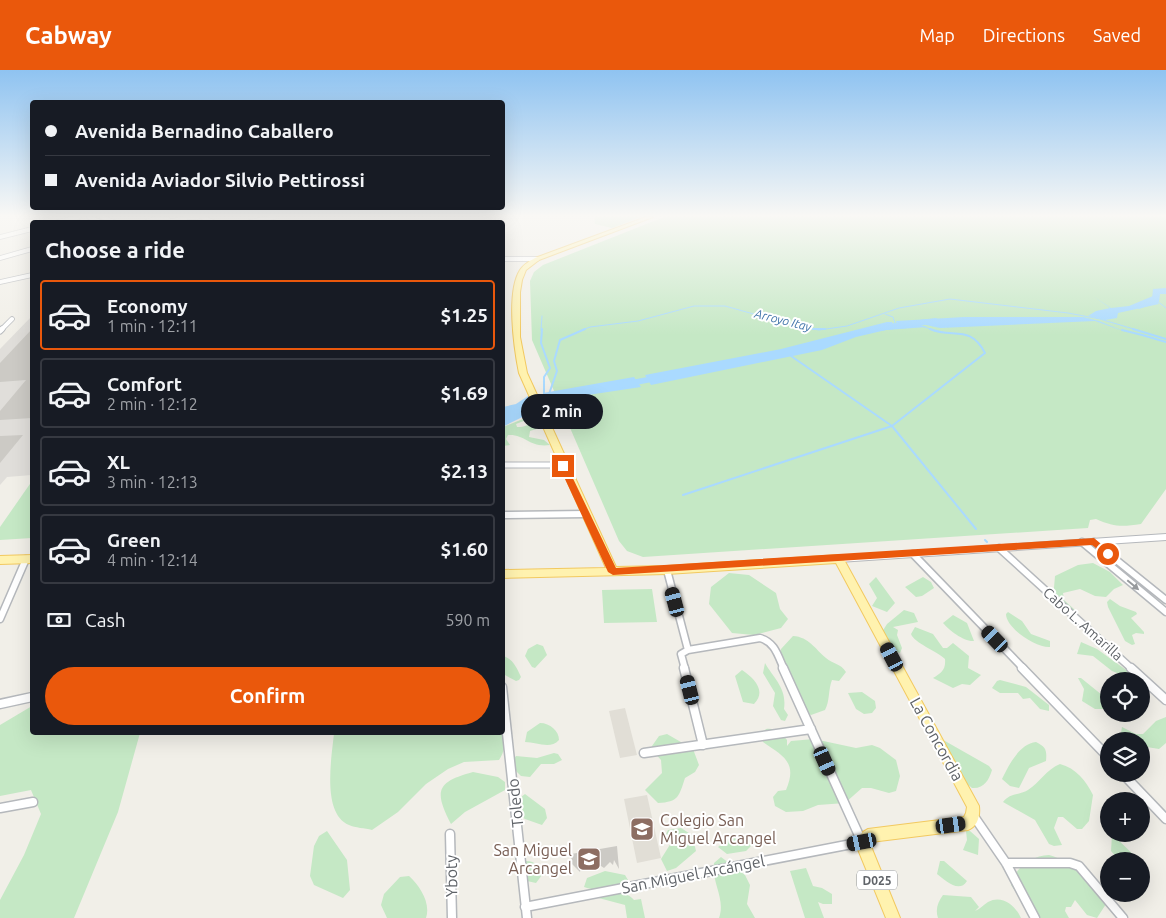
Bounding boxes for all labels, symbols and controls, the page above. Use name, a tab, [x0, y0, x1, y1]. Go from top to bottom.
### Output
text: Cabway	[25, 22, 112, 49]
text: Map	[919, 25, 955, 45]
text: Directions	[983, 25, 1065, 45]
text: Saved	[1093, 25, 1141, 45]
text: Avenida Bernadino Caballero	[75, 120, 334, 142]
text: Avenida Aviador Silvio Pettirossi	[75, 169, 365, 191]
text: Choose a ride	[45, 237, 185, 262]
icon: car	[47, 293, 92, 338]
text: Economy	[107, 295, 188, 317]
text: $1.25	[440, 304, 488, 326]
water label: Arroyo Itay	[752, 306, 813, 333]
text: 1 min · 12:11	[107, 317, 198, 335]
icon: car	[47, 371, 92, 416]
text: Comfort	[107, 373, 182, 395]
text: $1.69	[440, 382, 488, 404]
callout: 2 min	[522, 394, 604, 428]
text: 2 min · 12:12	[107, 395, 198, 413]
text: 2 min	[542, 402, 582, 420]
icon: car	[47, 449, 92, 494]
text: XL	[107, 451, 130, 473]
route end	[552, 455, 574, 477]
text: $2.13	[440, 460, 488, 482]
text: 3 min · 12:13	[107, 473, 198, 491]
icon: car	[47, 527, 92, 572]
text: Green	[107, 529, 161, 551]
text: $1.60	[440, 538, 488, 560]
route start	[1097, 543, 1119, 565]
text: 4 min · 12:14	[107, 551, 198, 569]
one-way arrow	[1127, 579, 1140, 590]
street label: Cabo L. Amarilla	[1040, 584, 1126, 664]
car	[663, 586, 686, 618]
icon: cash	[45, 606, 73, 634]
text: Cash	[85, 609, 126, 631]
text: 590 m	[445, 611, 490, 629]
car	[979, 623, 1010, 655]
car	[878, 640, 905, 674]
button: Confirm	[45, 667, 490, 725]
map controls	[1100, 672, 1150, 902]
button: locate	[1100, 672, 1150, 722]
car	[679, 674, 700, 706]
street label: La Concordia	[907, 694, 967, 784]
button: layers	[1100, 732, 1150, 782]
car	[812, 744, 837, 778]
street label: Toledo	[503, 778, 527, 828]
button: +	[1100, 792, 1150, 842]
place label: Colegio San Miguel Arcangel	[660, 811, 776, 847]
car	[935, 815, 966, 835]
school or university icon: Colegio San Miguel Arcangel	[629, 816, 655, 842]
car	[845, 832, 878, 852]
place label: San Miguel Arcangel	[493, 841, 572, 877]
school or university icon: San Miguel Arcangel	[576, 846, 602, 872]
street label: San Miguel Arcángel	[620, 851, 766, 897]
button: −	[1100, 852, 1150, 902]
street label: Yboty	[442, 855, 460, 897]
road number: D025	[857, 870, 897, 890]

